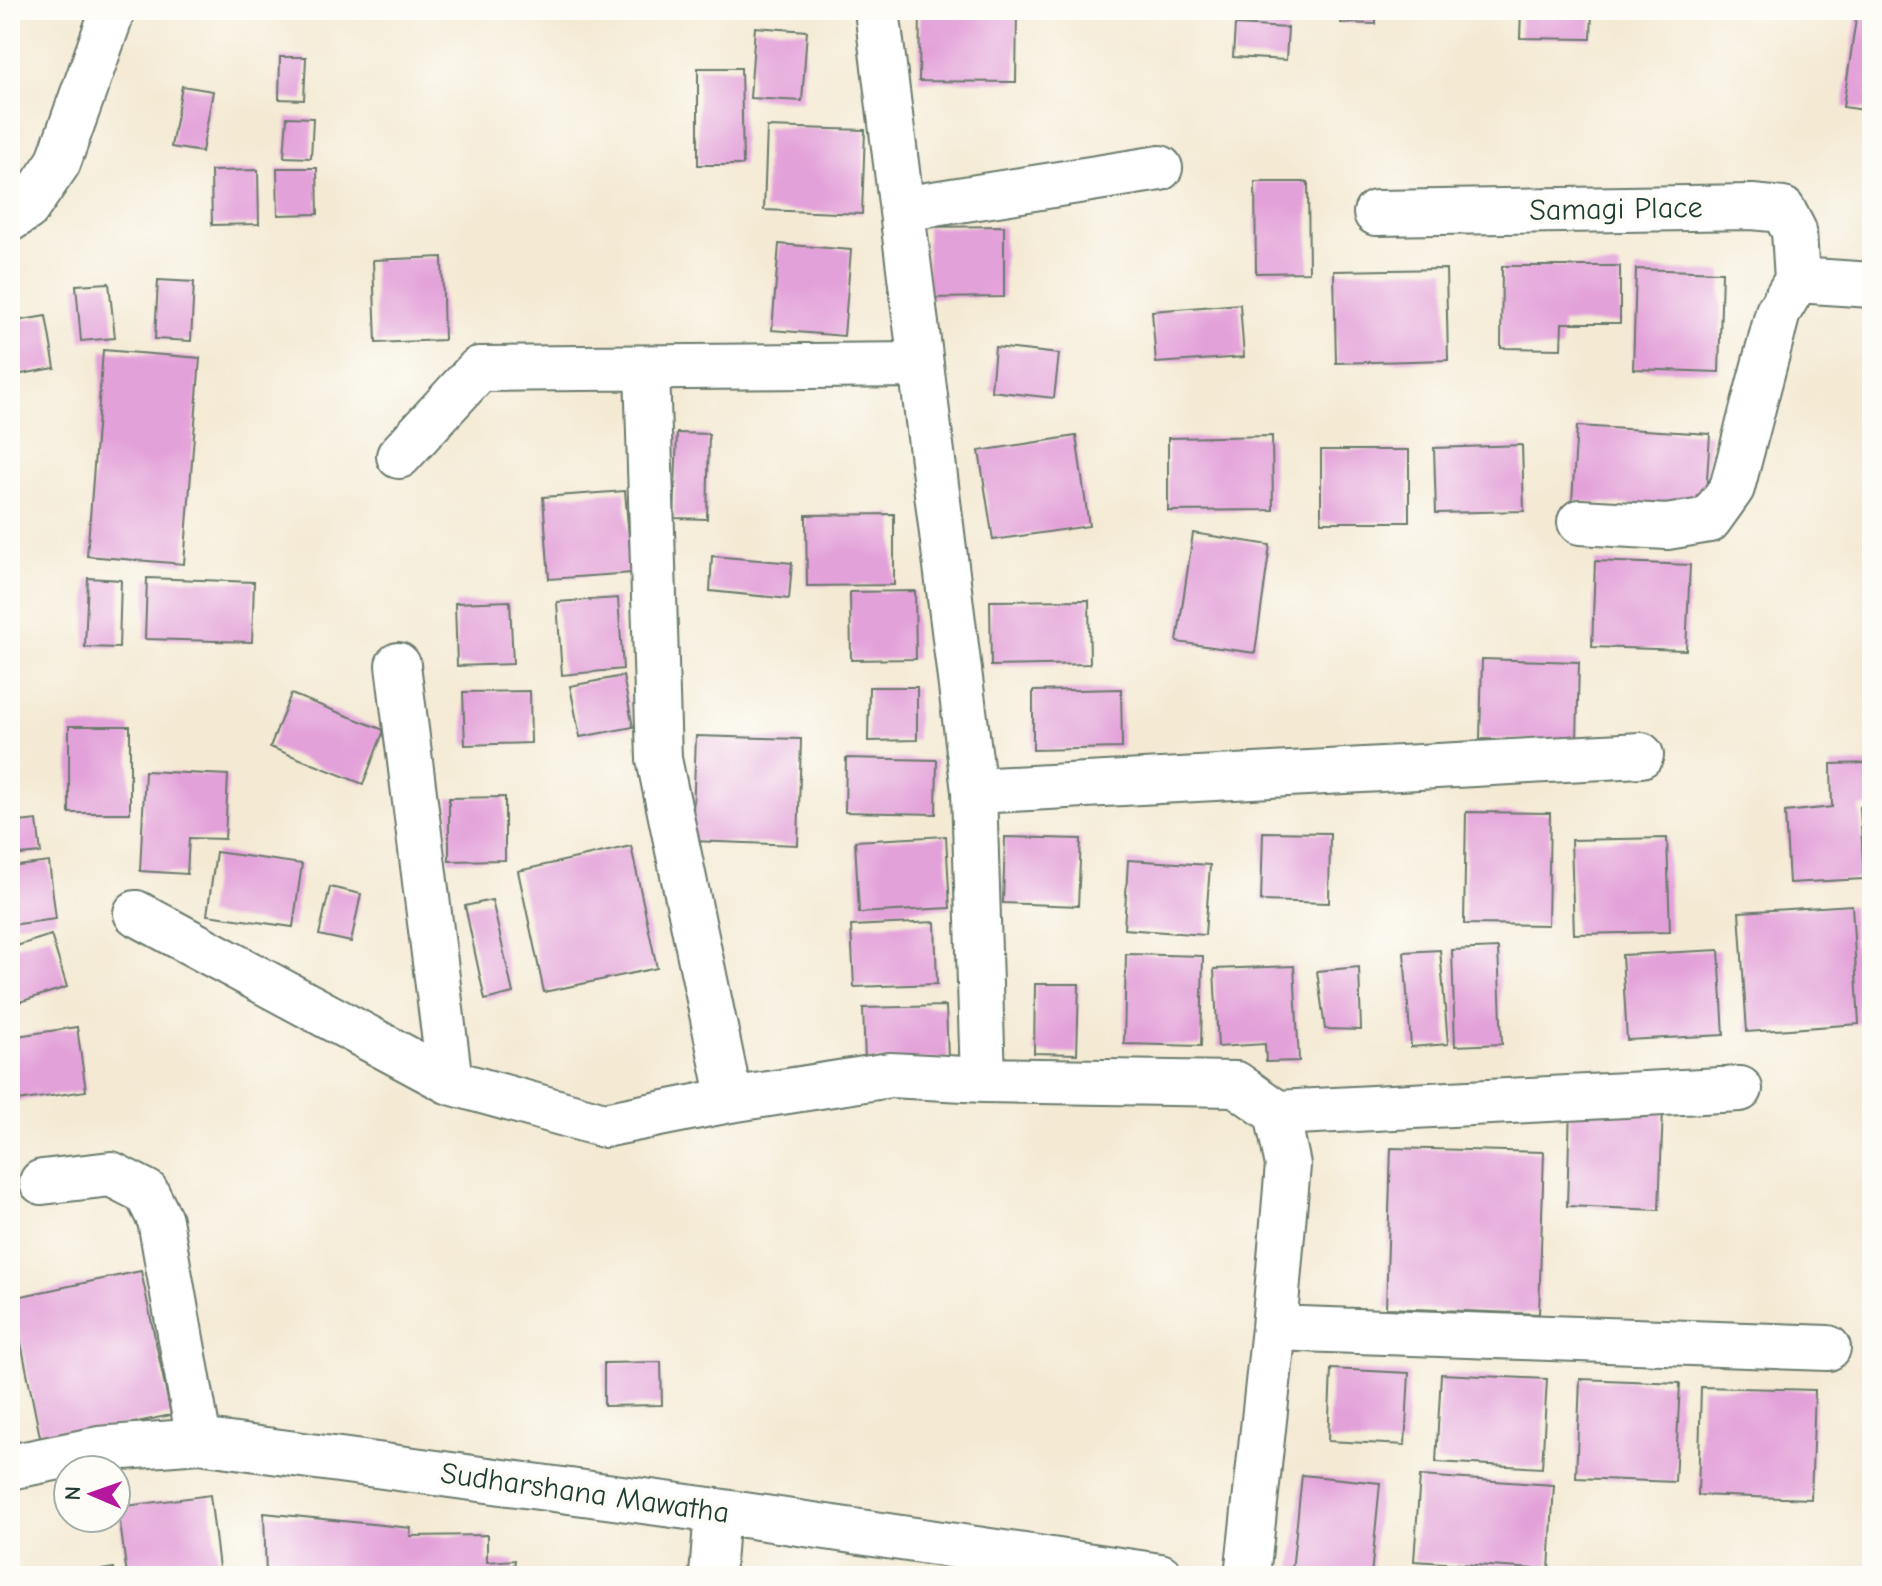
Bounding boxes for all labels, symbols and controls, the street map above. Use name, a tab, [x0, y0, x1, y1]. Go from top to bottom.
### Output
street label: Samagi Place	[1529, 190, 1703, 228]
north arrow	[52, 1454, 132, 1534]
street label: Sudharshana Mawatha	[438, 1455, 732, 1531]
text: N	[60, 1486, 86, 1501]

